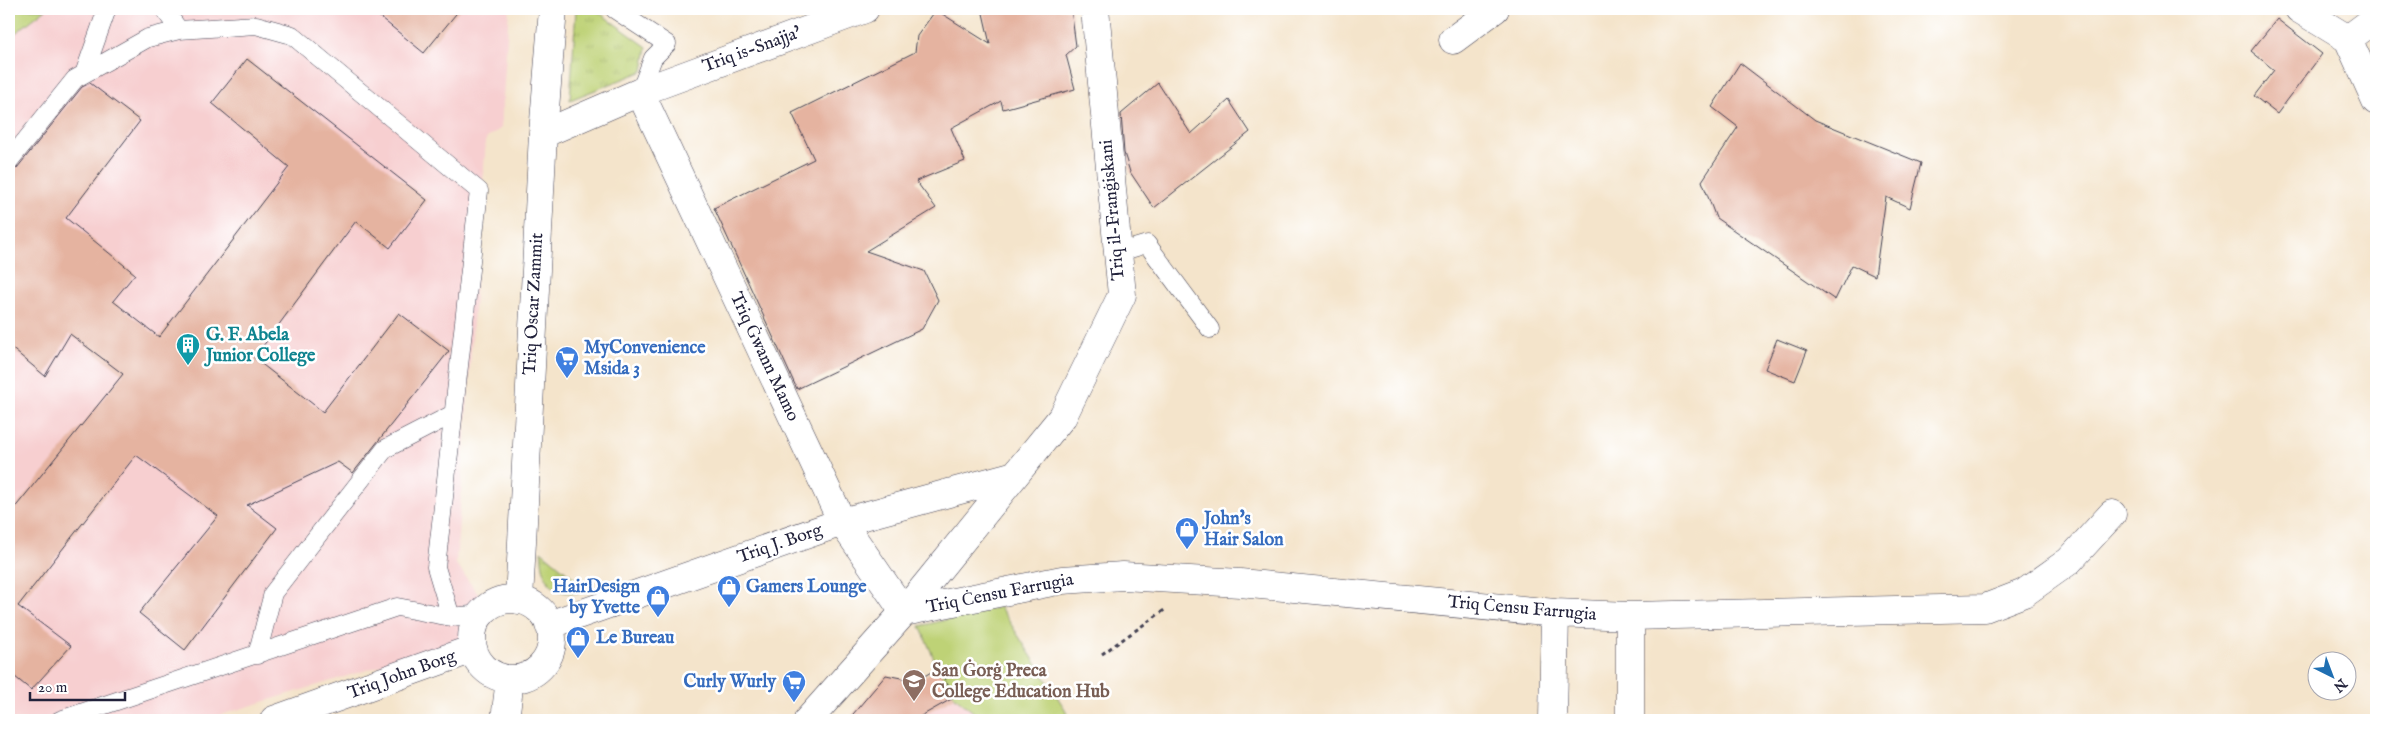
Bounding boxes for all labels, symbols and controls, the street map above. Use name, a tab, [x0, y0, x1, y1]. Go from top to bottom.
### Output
street label: Triq is-Snajja'	[700, 21, 805, 78]
street label: Triq il-Franġiskani	[1095, 138, 1131, 281]
street label: Triq Oscar Zammit	[519, 232, 549, 376]
street label: Triq Ġwann Mamo	[724, 289, 804, 426]
place label: G. F. Abela Junior College	[204, 324, 316, 368]
building icon: G. F. Abela Junior College	[175, 332, 201, 366]
place label: MyConvenience Msida 3	[584, 337, 706, 381]
supermarket icon: MyConvenience Msida 3	[554, 345, 580, 379]
place label: John's Hair Salon	[1202, 508, 1284, 552]
shop icon: John's Hair Salon	[1174, 516, 1200, 550]
street label: Triq J. Borg	[734, 519, 826, 569]
street label: Triq Ċensu Farrugia	[925, 568, 1076, 620]
shop icon: Gamers Lounge	[716, 574, 742, 608]
place label: HairDesign by Yvette	[552, 576, 641, 620]
place label: Gamers Lounge	[746, 576, 867, 599]
shop icon: HairDesign by Yvette	[645, 584, 671, 618]
street label: Triq Ċensu Farrugia	[1447, 591, 1598, 627]
shop icon: Le Bureau	[565, 625, 591, 659]
place label: Le Bureau	[596, 627, 675, 650]
street label: Triq John Borg	[345, 645, 459, 705]
north arrow	[2308, 652, 2358, 702]
place label: San Ġorġ Preca College Education Hub	[932, 659, 1110, 704]
school or university icon: San Ġorġ Preca College Education Hub	[901, 668, 927, 702]
scale bar	[30, 669, 125, 701]
supermarket icon: Curly Wurly	[781, 669, 807, 703]
place label: Curly Wurly	[683, 671, 777, 694]
text: N	[2330, 674, 2351, 696]
text: 20 m	[38, 678, 68, 697]

